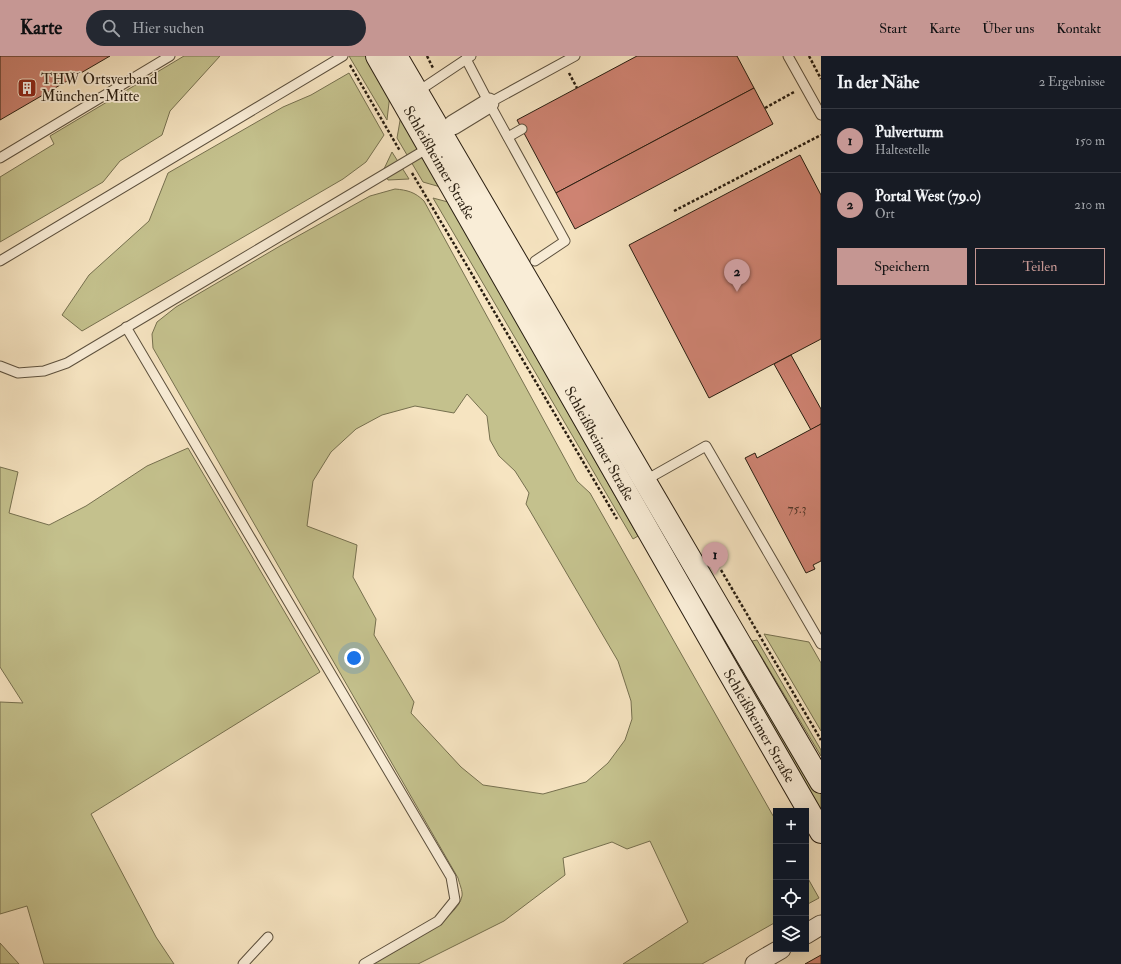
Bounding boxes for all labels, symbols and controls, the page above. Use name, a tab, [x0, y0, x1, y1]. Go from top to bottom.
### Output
search box	[86, 10, 366, 46]
text: Karte	[20, 16, 62, 40]
icon: search	[100, 17, 122, 39]
text: Hier suchen	[132, 19, 204, 38]
text: Start	[879, 20, 907, 37]
text: Karte	[929, 20, 960, 37]
text: Über uns	[982, 20, 1034, 37]
text: Kontakt	[1056, 20, 1101, 37]
place label: THW Ortsverband München-Mitte	[41, 70, 158, 106]
text: In der Nähe	[837, 72, 919, 93]
text: 2 Ergebnisse	[1039, 74, 1105, 90]
building icon: THW Ortsverband München-Mitte	[16, 77, 38, 99]
street label: Schleißheimer Straße	[399, 103, 479, 223]
text: Pulverturm	[875, 123, 943, 142]
text: 1	[848, 133, 852, 149]
text: 150 m	[1075, 133, 1105, 149]
text: Haltestelle	[875, 142, 930, 158]
text: Portal West (79.0)	[875, 187, 981, 206]
text: 2	[847, 197, 853, 213]
text: 210 m	[1074, 197, 1105, 213]
text: Ort	[875, 206, 895, 222]
button: Speichern	[837, 248, 967, 285]
button: Teilen	[975, 248, 1105, 285]
pin: 2	[724, 259, 750, 292]
street label: Schleißheimer Straße	[560, 383, 638, 505]
house number: 75.3	[788, 501, 806, 517]
pin: 1	[702, 542, 728, 575]
your location	[344, 648, 364, 668]
street label: Schleißheimer Straße	[719, 666, 799, 786]
map controls	[773, 808, 809, 952]
button: +	[773, 808, 809, 844]
button: −	[773, 844, 809, 880]
button: locate	[773, 880, 809, 916]
button: layers	[773, 916, 809, 952]

